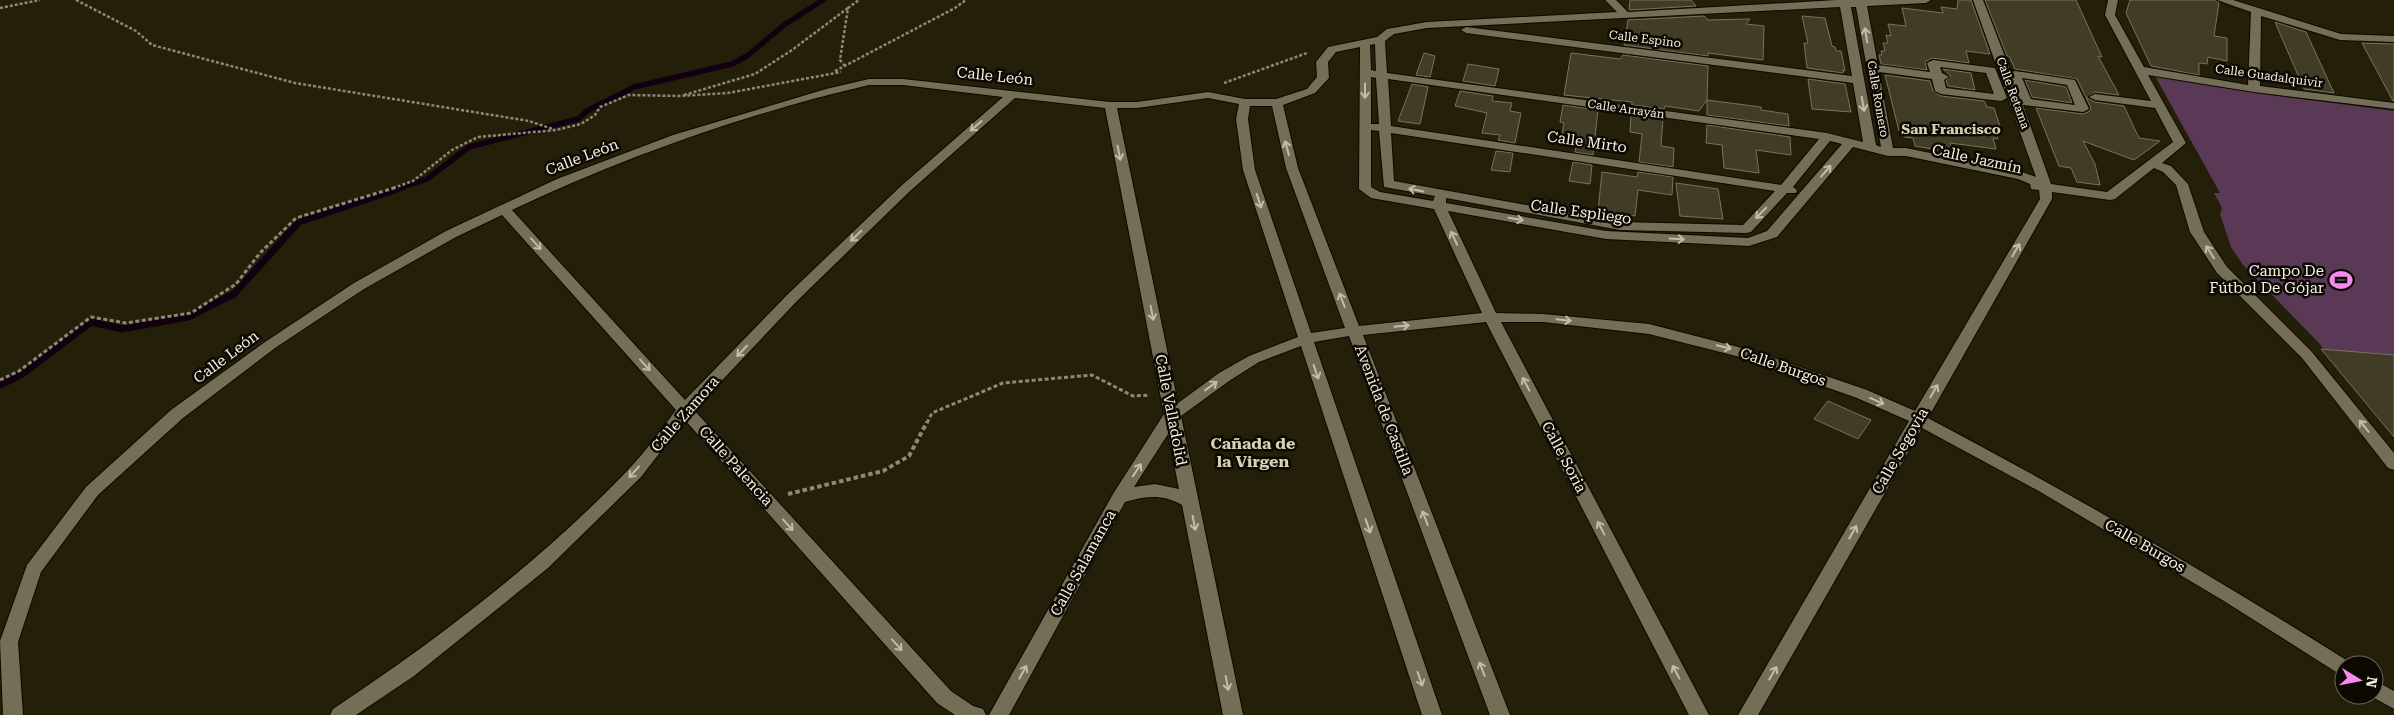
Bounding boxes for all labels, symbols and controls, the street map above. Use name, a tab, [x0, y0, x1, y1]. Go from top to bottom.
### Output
one-way arrow	[1861, 27, 1871, 43]
street label: Calle Espino	[1608, 28, 1682, 50]
street label: Calle Retama	[1994, 55, 2033, 131]
street label: Calle Romero	[1864, 60, 1892, 138]
street label: Calle Guadalquivir	[2214, 62, 2324, 90]
street label: Calle León	[956, 63, 1034, 89]
one-way arrow	[1361, 83, 1370, 99]
one-way arrow	[1858, 96, 1868, 112]
street label: Calle Arrayán	[1587, 97, 1666, 121]
one-way arrow	[970, 120, 983, 132]
district label: San Francisco	[1901, 121, 2001, 137]
street label: Calle Mirto	[1546, 127, 1628, 157]
street label: Calle León	[543, 135, 621, 179]
one-way arrow	[1281, 140, 1291, 156]
street label: Calle Jazmín	[1930, 141, 2024, 177]
one-way arrow	[1115, 145, 1125, 161]
one-way arrow	[1820, 165, 1831, 178]
one-way arrow	[1408, 184, 1424, 194]
one-way arrow	[1255, 192, 1264, 208]
street label: Calle Espliego	[1529, 196, 1633, 228]
one-way arrow	[1755, 207, 1767, 219]
one-way arrow	[1507, 215, 1523, 225]
one-way arrow	[851, 229, 863, 241]
one-way arrow	[1449, 231, 1458, 246]
one-way arrow	[1668, 234, 1684, 243]
one-way arrow	[530, 237, 542, 250]
one-way arrow	[2011, 243, 2021, 258]
one-way arrow	[2205, 245, 2215, 259]
place label: Campo De Fútbol De Gójar	[2209, 262, 2324, 297]
sports icon: Campo De Fútbol De Gójar	[2328, 267, 2354, 293]
one-way arrow	[1337, 293, 1346, 308]
one-way arrow	[1147, 304, 1157, 320]
one-way arrow	[1556, 315, 1572, 325]
one-way arrow	[1394, 321, 1410, 331]
street label: Calle León	[190, 327, 262, 387]
street label: Avenida de Castilla	[1351, 342, 1417, 478]
one-way arrow	[1715, 343, 1731, 353]
one-way arrow	[736, 344, 748, 357]
street label: Calle Burgos	[1738, 344, 1828, 390]
street label: Calle Valladolid	[1151, 353, 1191, 468]
one-way arrow	[639, 358, 650, 371]
one-way arrow	[1312, 363, 1321, 379]
street label: Calle Zamora	[647, 372, 723, 456]
one-way arrow	[1521, 376, 1531, 391]
one-way arrow	[1204, 381, 1218, 391]
one-way arrow	[1930, 384, 1940, 398]
one-way arrow	[1869, 397, 1884, 406]
street label: Calle Segovia	[1868, 405, 1932, 497]
street label: Calle Soria	[1538, 418, 1590, 496]
one-way arrow	[2358, 420, 2369, 433]
street label: Calle Palencia	[695, 422, 777, 510]
district label: Cañada de la Virgen	[1211, 434, 1295, 471]
one-way arrow	[1132, 463, 1142, 477]
one-way arrow	[628, 466, 640, 479]
street label: Calle Salamanca	[1046, 507, 1120, 619]
one-way arrow	[1419, 510, 1428, 525]
one-way arrow	[1190, 515, 1200, 531]
street label: Calle Burgos	[2102, 516, 2188, 576]
one-way arrow	[1364, 517, 1373, 533]
one-way arrow	[783, 518, 794, 531]
one-way arrow	[1596, 521, 1605, 536]
one-way arrow	[1849, 525, 1859, 539]
one-way arrow	[891, 639, 903, 652]
north arrow	[2334, 655, 2384, 705]
one-way arrow	[1477, 662, 1486, 678]
one-way arrow	[1671, 665, 1680, 680]
one-way arrow	[1018, 666, 1028, 680]
one-way arrow	[1768, 666, 1778, 680]
one-way arrow	[1416, 671, 1425, 687]
one-way arrow	[1222, 674, 1232, 690]
text: N	[2363, 676, 2381, 689]

